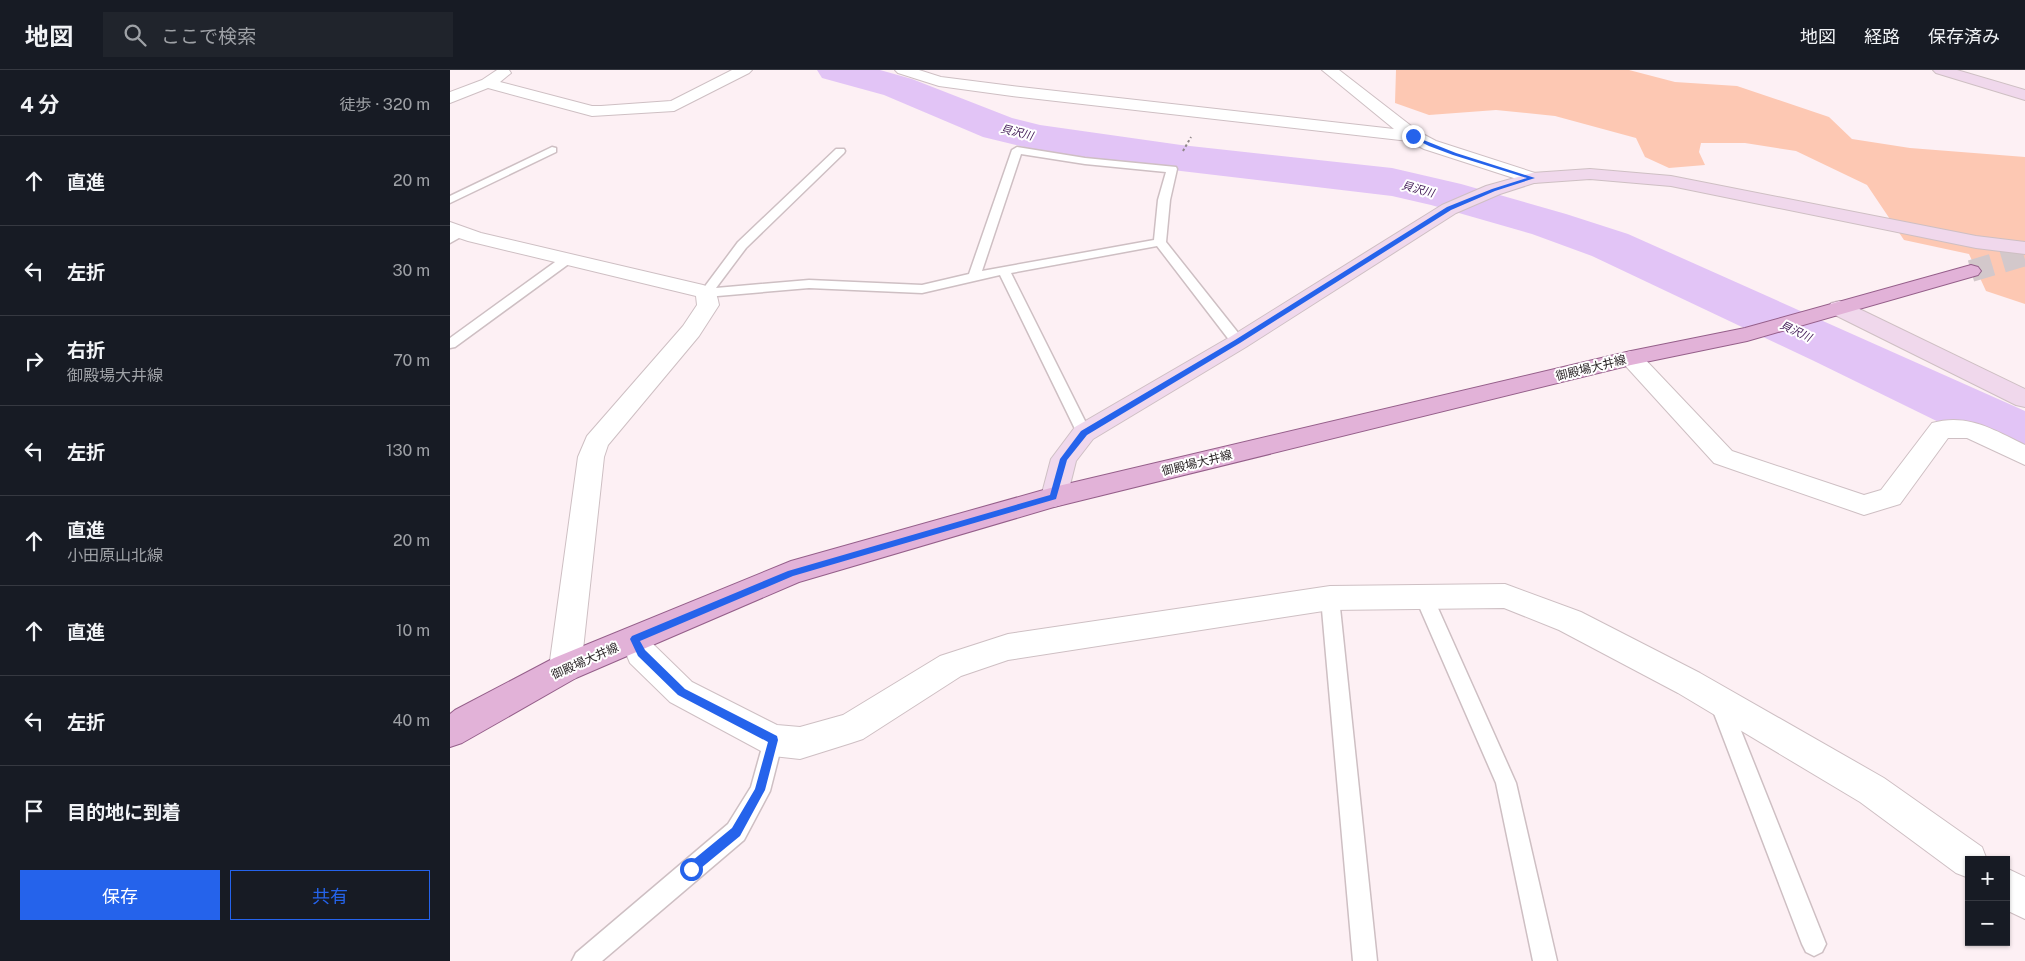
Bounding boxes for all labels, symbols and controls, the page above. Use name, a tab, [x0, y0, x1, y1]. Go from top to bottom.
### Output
search box	[103, 12, 453, 57]
icon: search	[121, 21, 149, 49]
text: 地図	[25, 22, 73, 50]
text: ここで検索	[161, 25, 256, 47]
text: 地図	[1800, 26, 1836, 47]
text: 経路	[1864, 26, 1900, 47]
text: 保存済み	[1928, 26, 2000, 47]
text: 4 分	[20, 92, 60, 117]
text: 徒歩 · 320 m	[340, 95, 430, 114]
water label: 貝沢川	[1000, 122, 1035, 142]
route end	[1402, 125, 1425, 148]
icon: ahead	[20, 167, 48, 195]
text: 直進	[67, 171, 105, 193]
text: 20 m	[393, 171, 430, 190]
water label: 貝沢川	[1401, 179, 1436, 199]
icon: left	[20, 257, 48, 285]
text: 左折	[67, 261, 105, 283]
text: 30 m	[393, 261, 430, 280]
water label: 貝沢川	[1779, 319, 1814, 344]
text: 右折	[67, 339, 105, 361]
icon: right	[20, 347, 48, 375]
text: 70 m	[393, 351, 430, 370]
street label: 御殿場大井線	[1554, 352, 1628, 384]
text: 御殿場大井線	[67, 366, 163, 385]
icon: left	[20, 437, 48, 465]
text: 左折	[67, 441, 105, 463]
text: 130 m	[386, 441, 430, 460]
street label: 御殿場大井線	[1160, 447, 1234, 479]
text: 直進	[67, 519, 105, 541]
icon: ahead	[20, 527, 48, 555]
text: 20 m	[393, 531, 430, 550]
text: 小田原山北線	[67, 546, 163, 565]
icon: ahead	[20, 617, 48, 645]
text: 直進	[67, 621, 105, 643]
text: 10 m	[396, 621, 430, 640]
street label: 御殿場大井線	[549, 640, 621, 682]
icon: left	[20, 707, 48, 735]
text: 左折	[67, 711, 105, 733]
text: 40 m	[392, 711, 430, 730]
icon: arrive	[20, 797, 48, 825]
text: 目的地に到着	[67, 801, 181, 823]
map controls	[1965, 856, 2010, 946]
button: +	[1965, 856, 2010, 901]
route start	[680, 858, 703, 881]
button: 保存	[20, 870, 220, 920]
button: 共有	[230, 870, 430, 920]
button: −	[1965, 901, 2010, 946]

